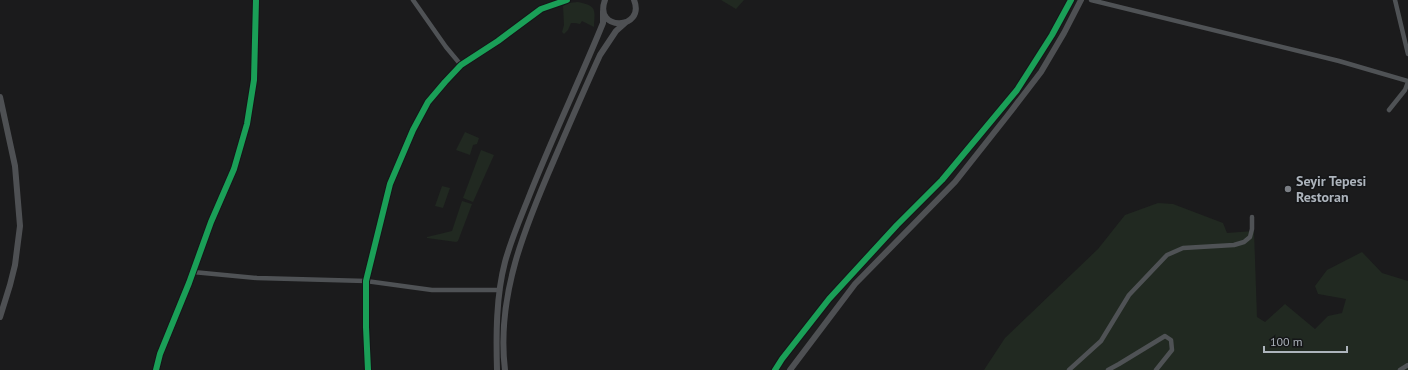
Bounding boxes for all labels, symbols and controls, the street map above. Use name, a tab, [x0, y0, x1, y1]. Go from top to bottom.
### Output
place label: Seyir Tepesi Restoran	[1296, 172, 1367, 206]
marker: Seyir Tepesi Restoran	[1283, 184, 1293, 194]
scale bar	[1264, 328, 1347, 354]
text: 100 m	[1270, 334, 1303, 349]

